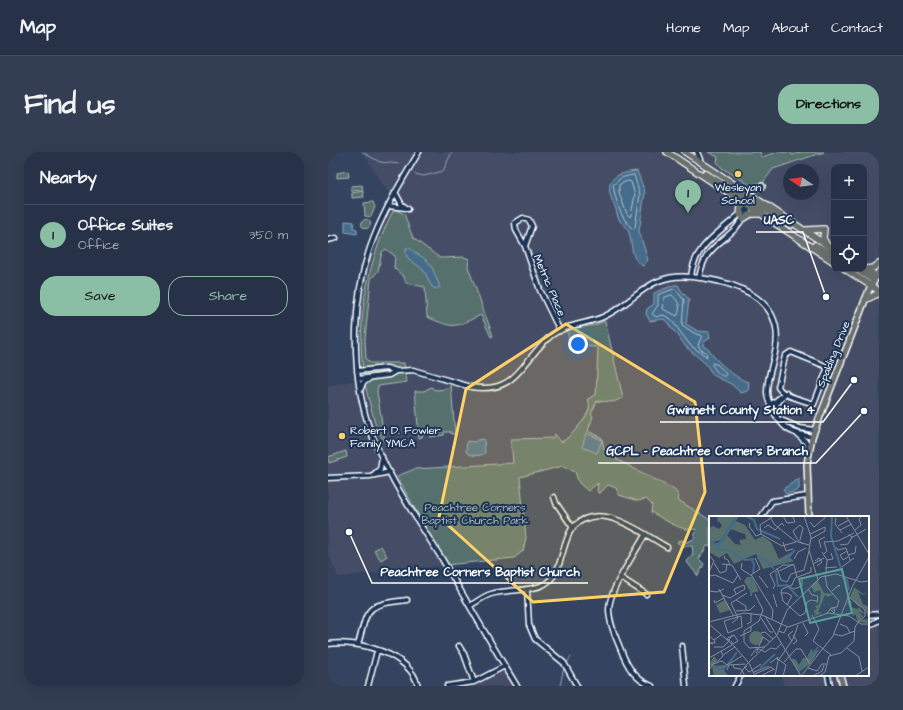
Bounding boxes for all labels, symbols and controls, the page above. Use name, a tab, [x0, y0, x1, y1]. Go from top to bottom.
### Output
text: Map	[20, 14, 56, 41]
text: Home	[666, 18, 701, 38]
text: Map	[723, 18, 749, 38]
text: About	[771, 18, 809, 38]
text: Contact	[831, 18, 883, 38]
button: Directions	[778, 84, 879, 124]
text: Find us	[24, 85, 115, 124]
north arrow	[783, 164, 819, 200]
map controls	[831, 164, 867, 272]
button: +	[831, 164, 867, 200]
text: Nearby	[40, 166, 97, 190]
marker: Wesleyan School	[733, 169, 743, 179]
pin: 1	[675, 180, 701, 213]
place label: Wesleyan School	[715, 180, 762, 208]
button: −	[831, 200, 867, 236]
callout: UASC	[756, 208, 803, 232]
text: UASC	[763, 212, 795, 229]
text: Office Suites	[78, 215, 173, 236]
text: 1	[52, 226, 54, 244]
text: 350 m	[249, 226, 288, 244]
text: Office	[78, 236, 119, 254]
button: locate	[831, 236, 867, 272]
street label: Metric Place	[530, 252, 569, 318]
button: Save	[40, 276, 160, 316]
button: Share	[168, 276, 288, 316]
street label: Spalding Drive	[813, 319, 854, 390]
your location	[568, 334, 588, 354]
callout: Gwinnett County Station 4	[660, 398, 823, 422]
text: Gwinnett County Station 4	[667, 402, 816, 420]
place label: Robert D. Fowler Family YMCA	[350, 423, 441, 452]
marker: Robert D. Fowler Family YMCA	[337, 431, 347, 441]
callout: GCPL - Peachtree Corners Branch	[598, 439, 816, 463]
text: GCPL - Peachtree Corners Branch	[606, 443, 809, 460]
park label: Peachtree Corners Baptist Church Park	[421, 500, 529, 528]
inset map	[709, 516, 869, 676]
callout: Peachtree Corners Baptist Church	[372, 559, 588, 583]
text: Peachtree Corners Baptist Church	[380, 564, 581, 582]

